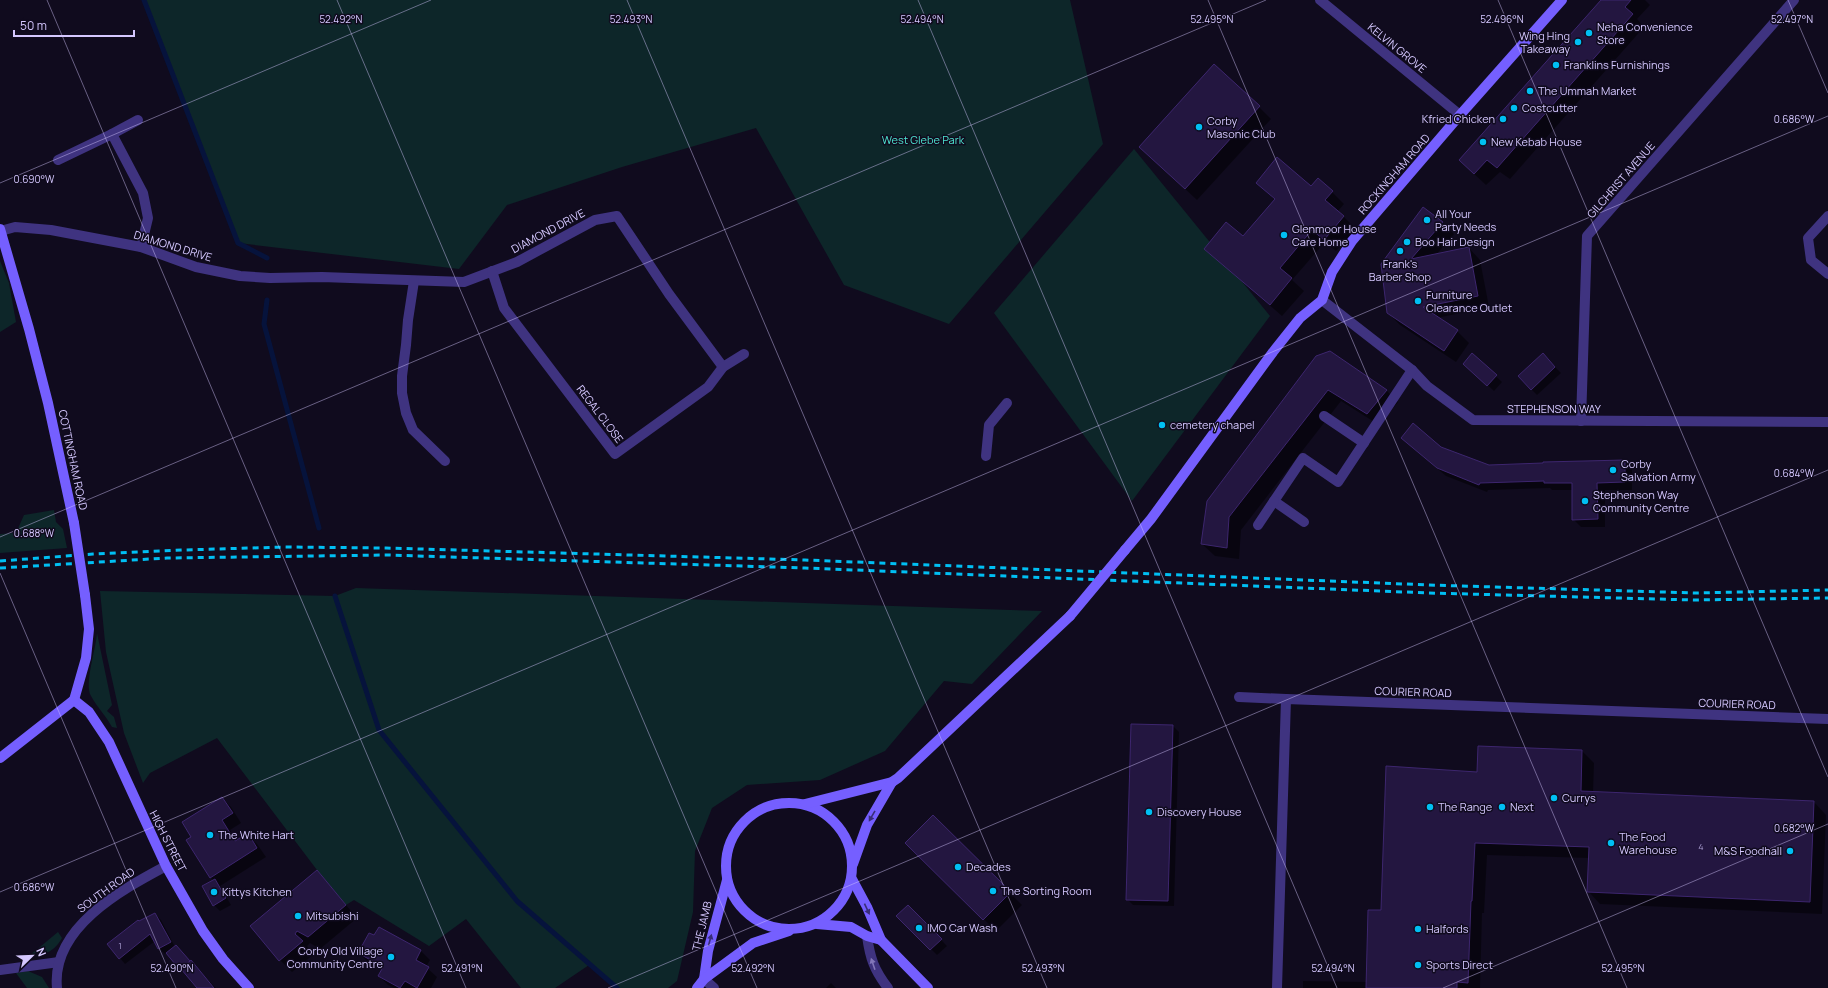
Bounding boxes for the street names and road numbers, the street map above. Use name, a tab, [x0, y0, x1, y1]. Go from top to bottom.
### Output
street label: KELVIN GROVE	[1365, 19, 1430, 76]
street label: ROCKINGHAM ROAD	[1354, 130, 1433, 217]
street label: GILCHRIST AVENUE	[1583, 138, 1658, 221]
street label: DIAMOND DRIVE	[508, 205, 587, 256]
street label: DIAMOND DRIVE	[132, 227, 214, 265]
street label: REGAL CLOSE	[574, 382, 627, 446]
street label: STEPHENSON WAY	[1507, 401, 1602, 416]
street label: COTTINGHAM ROAD	[56, 408, 91, 511]
street label: COURIER ROAD	[1374, 683, 1452, 700]
street label: COURIER ROAD	[1698, 695, 1776, 712]
street label: HIGH STREET	[147, 808, 191, 874]
street label: SOUTH ROAD	[74, 864, 138, 916]
street label: THE JAMB	[688, 899, 715, 952]

